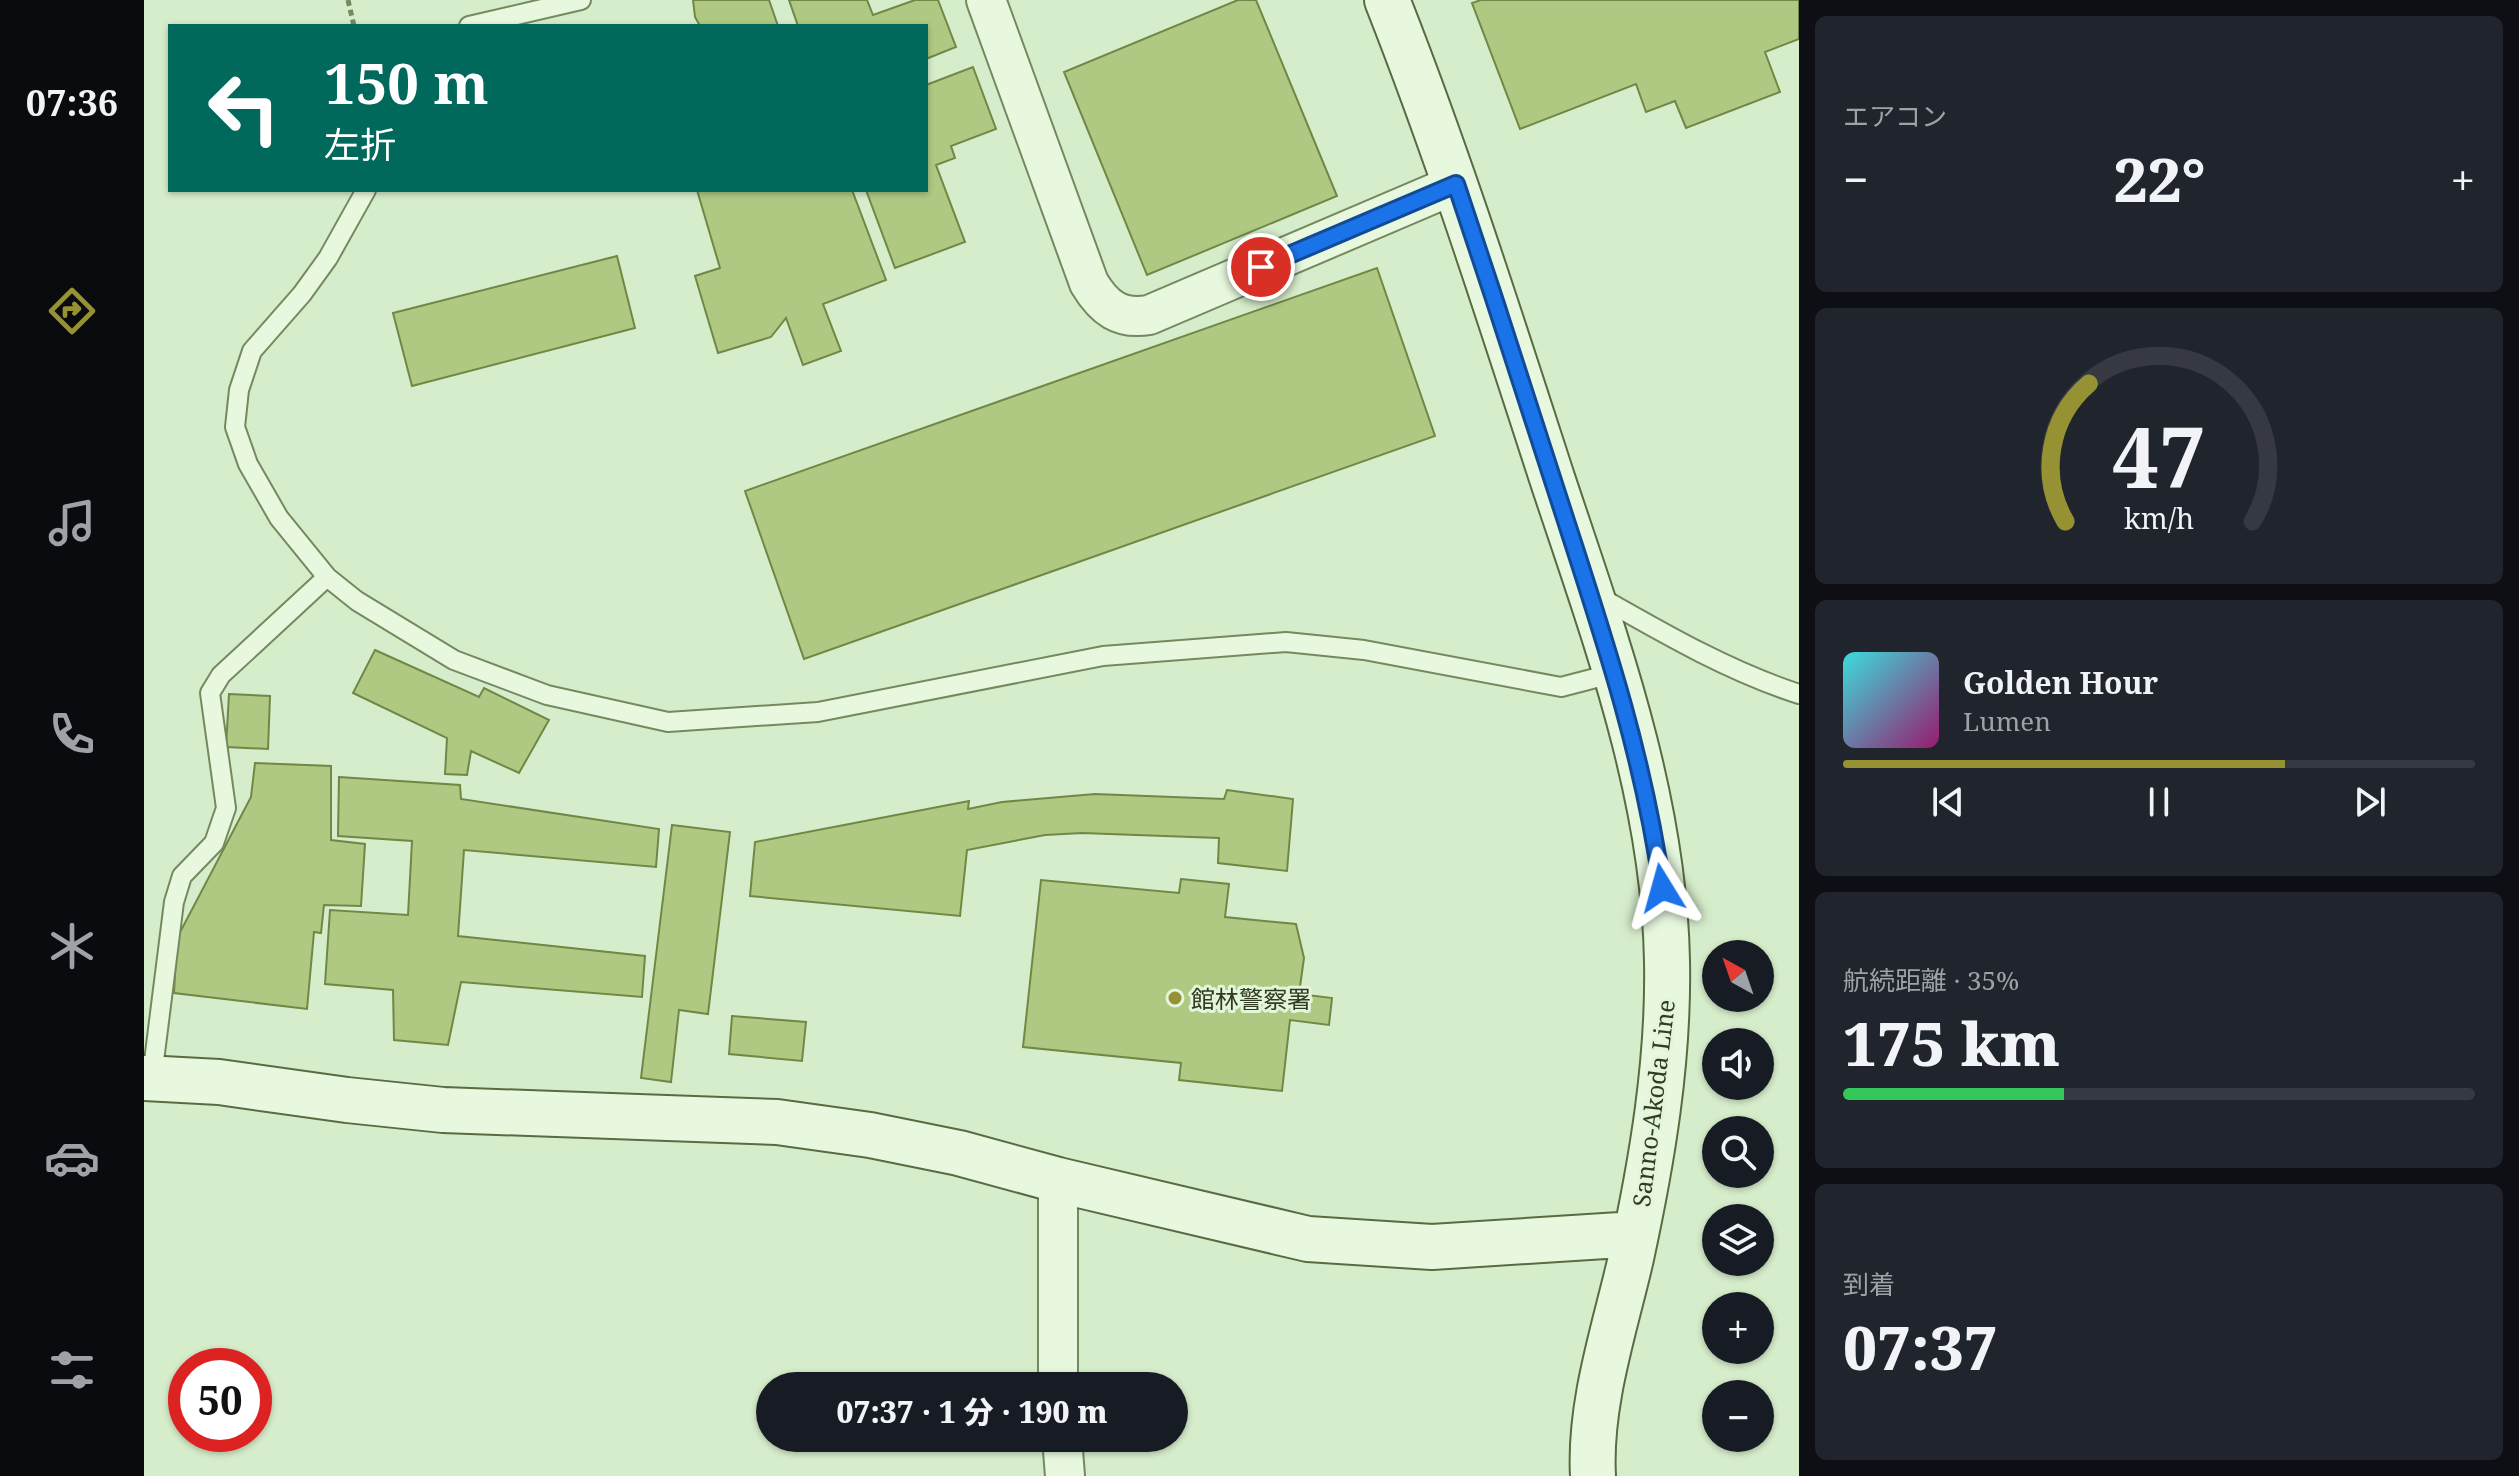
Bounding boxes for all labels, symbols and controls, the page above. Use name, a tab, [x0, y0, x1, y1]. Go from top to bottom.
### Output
text: 150 m	[324, 44, 489, 120]
icon: left	[192, 56, 296, 160]
text: 07:36	[26, 78, 118, 127]
text: エアコン	[1843, 98, 1947, 134]
text: 左折	[324, 120, 396, 169]
text: 22°	[2113, 138, 2205, 220]
text: −	[1843, 149, 1868, 209]
text: +	[2450, 149, 2475, 209]
pin	[1227, 233, 1295, 301]
icon: arrive	[1239, 245, 1283, 289]
icon: directions	[44, 283, 100, 339]
text: 47	[2112, 399, 2206, 512]
icon: music	[44, 495, 100, 551]
text: km/h	[2124, 498, 2194, 537]
text: Golden Hour	[1963, 662, 2158, 703]
text: Lumen	[1963, 703, 2051, 739]
icon: phone	[44, 706, 100, 762]
icon: previous	[1926, 780, 1970, 824]
icon: pause	[2137, 780, 2181, 824]
icon: next	[2348, 780, 2392, 824]
position arrow	[1620, 846, 1704, 930]
icon: climate	[44, 918, 100, 974]
north arrow	[1702, 940, 1774, 1012]
map controls	[1702, 940, 1774, 1452]
text: 航続距離 · 35%	[1843, 962, 2019, 998]
place label: 館林警察署	[1191, 982, 1311, 1015]
marker: 館林警察署	[1166, 989, 1184, 1007]
street label: Sanno-Akoda Line	[1624, 997, 1682, 1209]
text: 175 km	[1843, 1002, 2060, 1084]
button: sound	[1702, 1028, 1774, 1100]
button: search	[1702, 1116, 1774, 1188]
icon: car	[44, 1130, 100, 1186]
button: layers	[1702, 1204, 1774, 1276]
text: 到着	[1843, 1266, 1895, 1302]
button: +	[1702, 1292, 1774, 1364]
text: 07:37	[1843, 1306, 1998, 1388]
icon: filters	[44, 1342, 100, 1398]
speed limit sign: 50	[168, 1348, 272, 1452]
button: −	[1702, 1380, 1774, 1452]
text: 07:37 · 1 分 · 190 m	[836, 1391, 1108, 1432]

